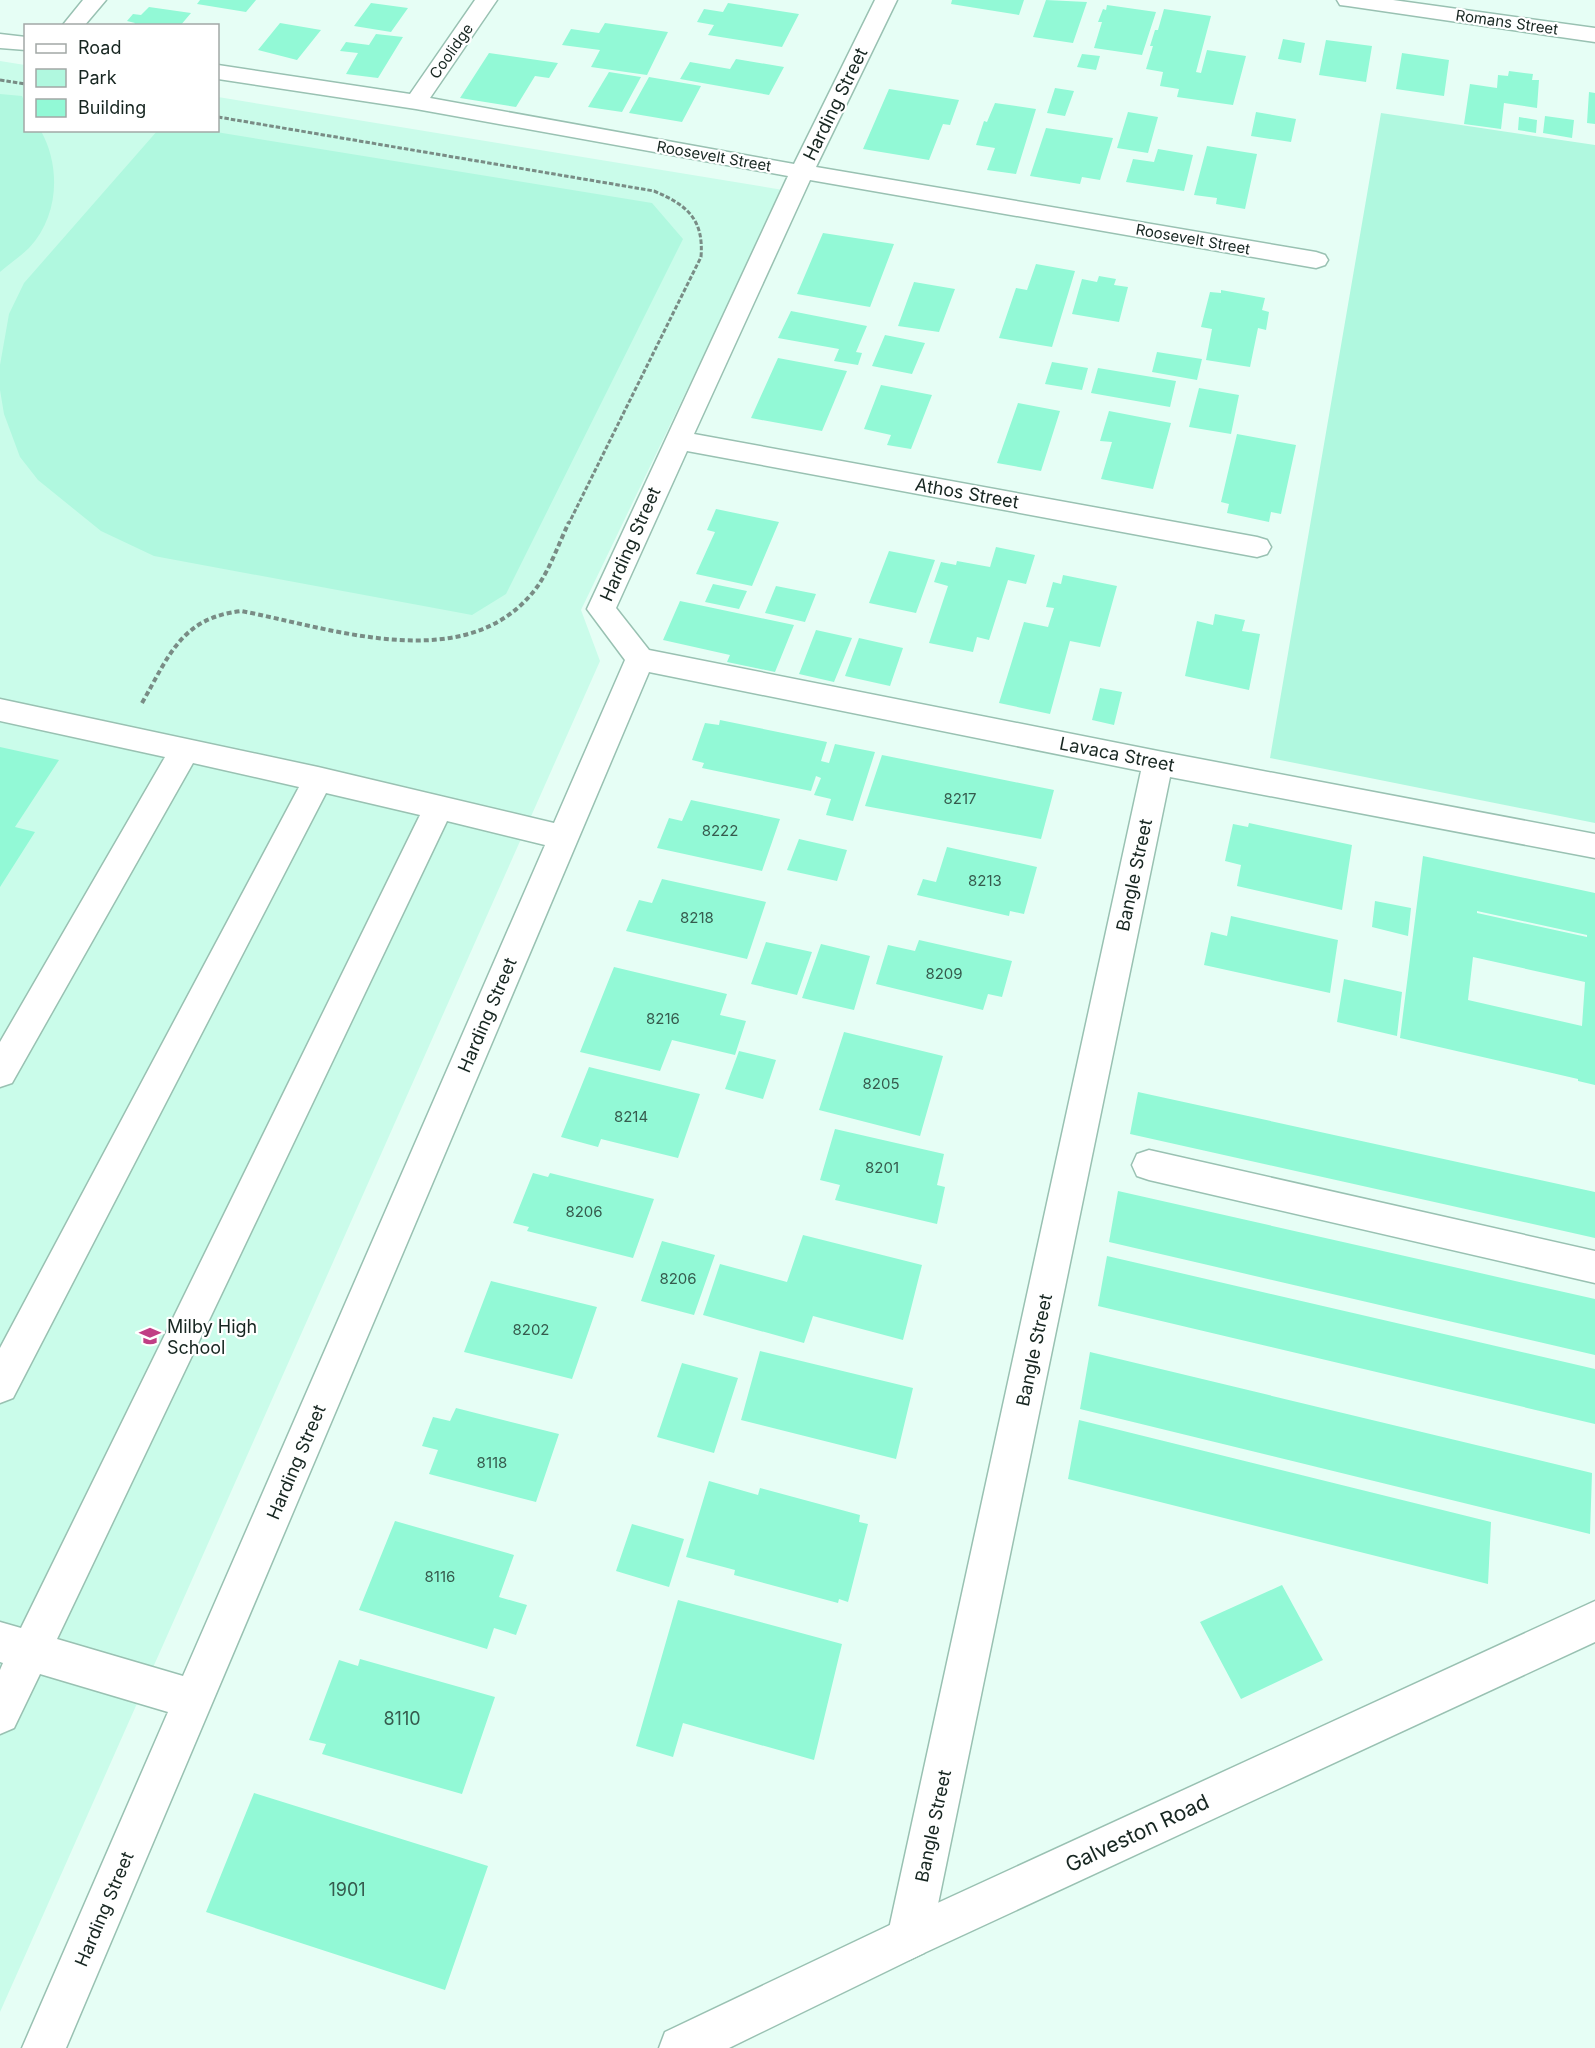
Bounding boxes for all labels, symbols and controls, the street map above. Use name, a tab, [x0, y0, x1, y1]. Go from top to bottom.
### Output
street label: Romans Street	[1455, 5, 1560, 39]
street label: Coolidge	[425, 20, 477, 82]
legend	[24, 24, 219, 132]
text: Road	[78, 37, 121, 58]
street label: Harding Street	[799, 44, 871, 164]
text: Park	[78, 67, 117, 88]
text: Building	[78, 97, 146, 118]
street label: Roosevelt Street	[655, 137, 773, 175]
street label: Roosevelt Street	[1134, 220, 1252, 258]
street label: Athos Street	[914, 474, 1021, 512]
street label: Harding Street	[595, 484, 665, 604]
street label: Lavaca Street	[1058, 733, 1176, 775]
house number: 8217	[943, 789, 977, 808]
street label: Bangle Street	[1112, 817, 1156, 933]
house number: 8222	[702, 821, 738, 840]
house number: 8213	[968, 871, 1002, 890]
house number: 8218	[680, 908, 714, 927]
street label: Harding Street	[453, 954, 521, 1076]
house number: 8209	[925, 964, 963, 983]
house number: 8216	[646, 1009, 680, 1028]
house number: 8205	[862, 1074, 900, 1093]
house number: 8214	[614, 1107, 648, 1126]
house number: 8201	[865, 1158, 899, 1177]
house number: 8206	[565, 1202, 603, 1221]
house number: 8206	[659, 1269, 697, 1288]
street label: Bangle Street	[1012, 1292, 1056, 1408]
place label: Milby High School	[167, 1316, 257, 1358]
house number: 8202	[512, 1320, 550, 1339]
school or university icon: Milby High School	[138, 1324, 162, 1348]
street label: Harding Street	[262, 1401, 330, 1523]
house number: 8118	[477, 1453, 507, 1472]
house number: 8116	[425, 1567, 455, 1586]
house number: 8110	[383, 1708, 421, 1729]
street label: Bangle Street	[911, 1768, 955, 1884]
street label: Galveston Road	[1061, 1789, 1213, 1877]
street label: Harding Street	[70, 1848, 138, 1970]
house number: 1901	[328, 1879, 366, 1900]

